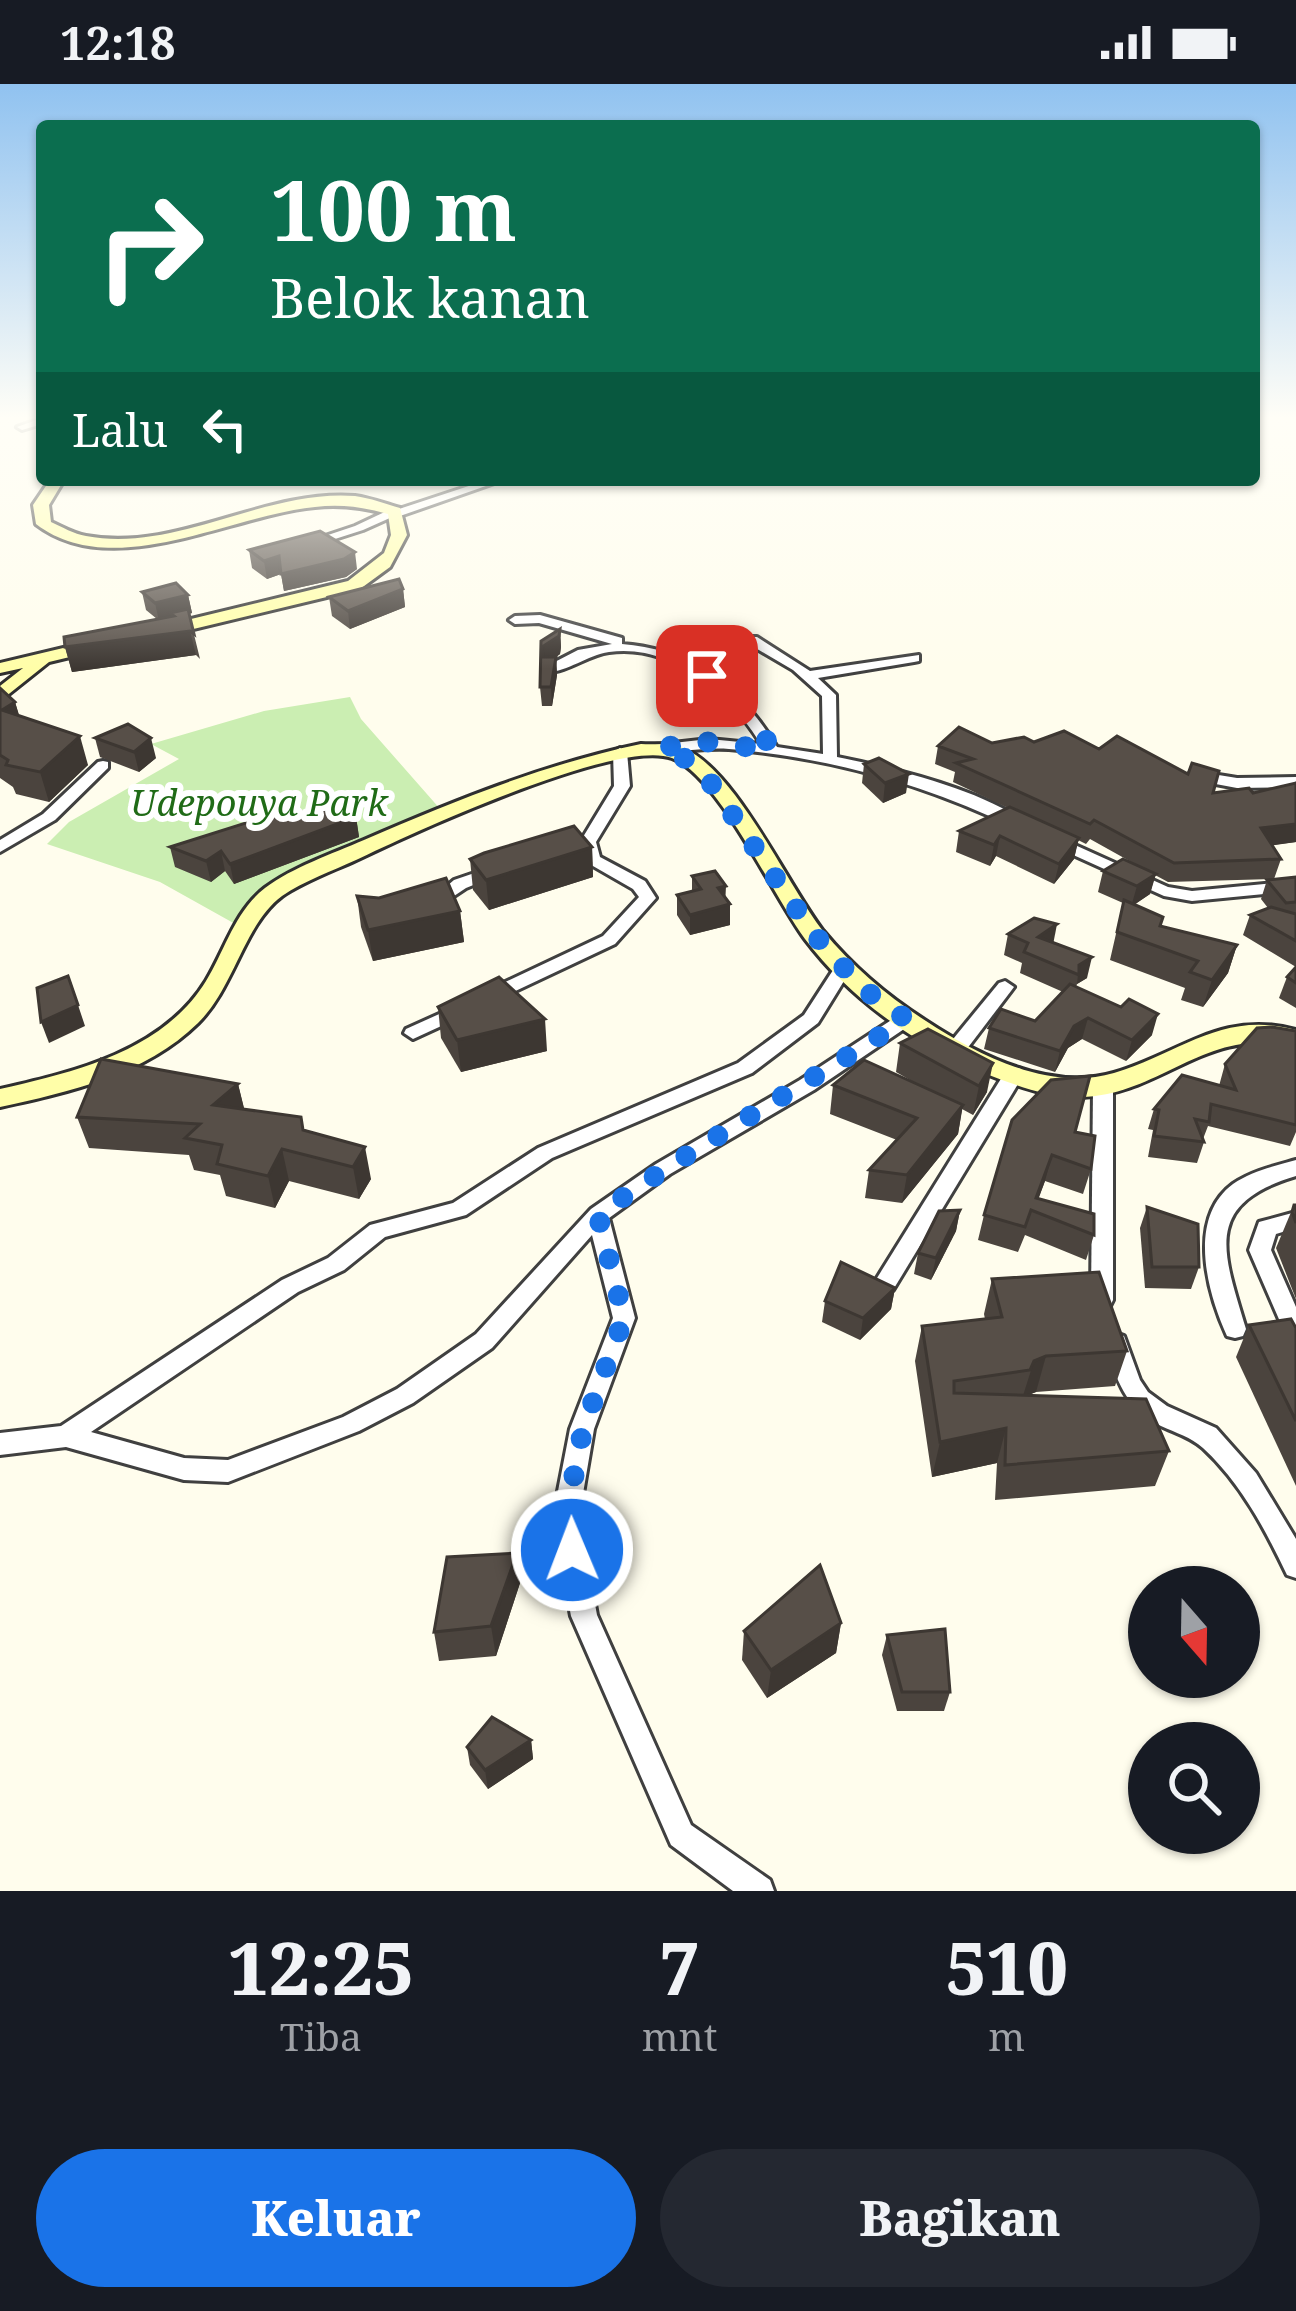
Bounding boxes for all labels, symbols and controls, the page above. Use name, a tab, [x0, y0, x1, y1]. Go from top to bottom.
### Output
text: 12:18	[60, 12, 175, 73]
text: 100 m	[270, 151, 517, 266]
icon: right	[72, 168, 228, 324]
text: Belok kanan	[270, 260, 590, 334]
icon: left	[192, 396, 258, 462]
text: Lalu	[72, 399, 168, 460]
pin	[656, 625, 758, 727]
icon: arrive	[674, 643, 740, 709]
park label: Udepouya Park	[130, 778, 389, 827]
position arrow	[509, 1487, 635, 1613]
north arrow	[1128, 1566, 1260, 1698]
map controls	[1128, 1566, 1260, 1854]
button: search	[1128, 1722, 1260, 1854]
text: 12:25	[228, 1918, 414, 2016]
text: 7	[659, 1918, 700, 2016]
text: 510	[946, 1918, 1068, 2016]
text: Tiba	[280, 2009, 362, 2062]
text: mnt	[642, 2009, 717, 2062]
text: m	[988, 2009, 1025, 2062]
button: Keluar	[36, 2149, 636, 2287]
button: Bagikan	[660, 2149, 1260, 2287]

